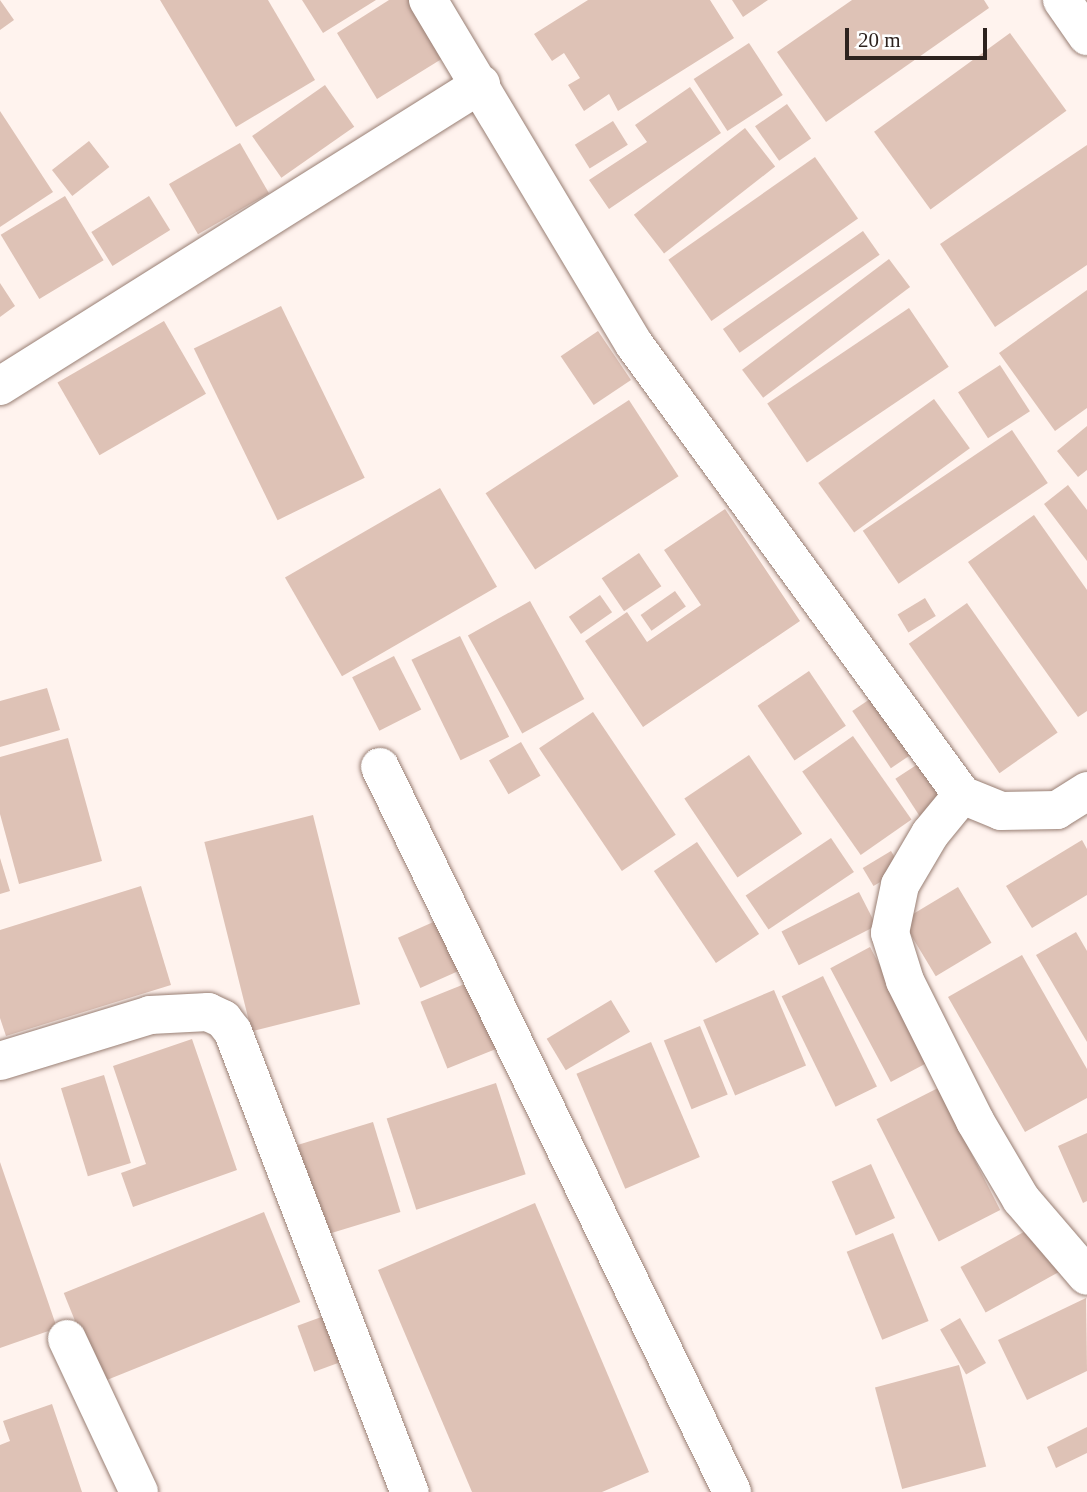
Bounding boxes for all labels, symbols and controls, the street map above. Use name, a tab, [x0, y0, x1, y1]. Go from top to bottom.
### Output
scale bar	[849, 14, 991, 58]
text: 20 m	[858, 28, 901, 52]

